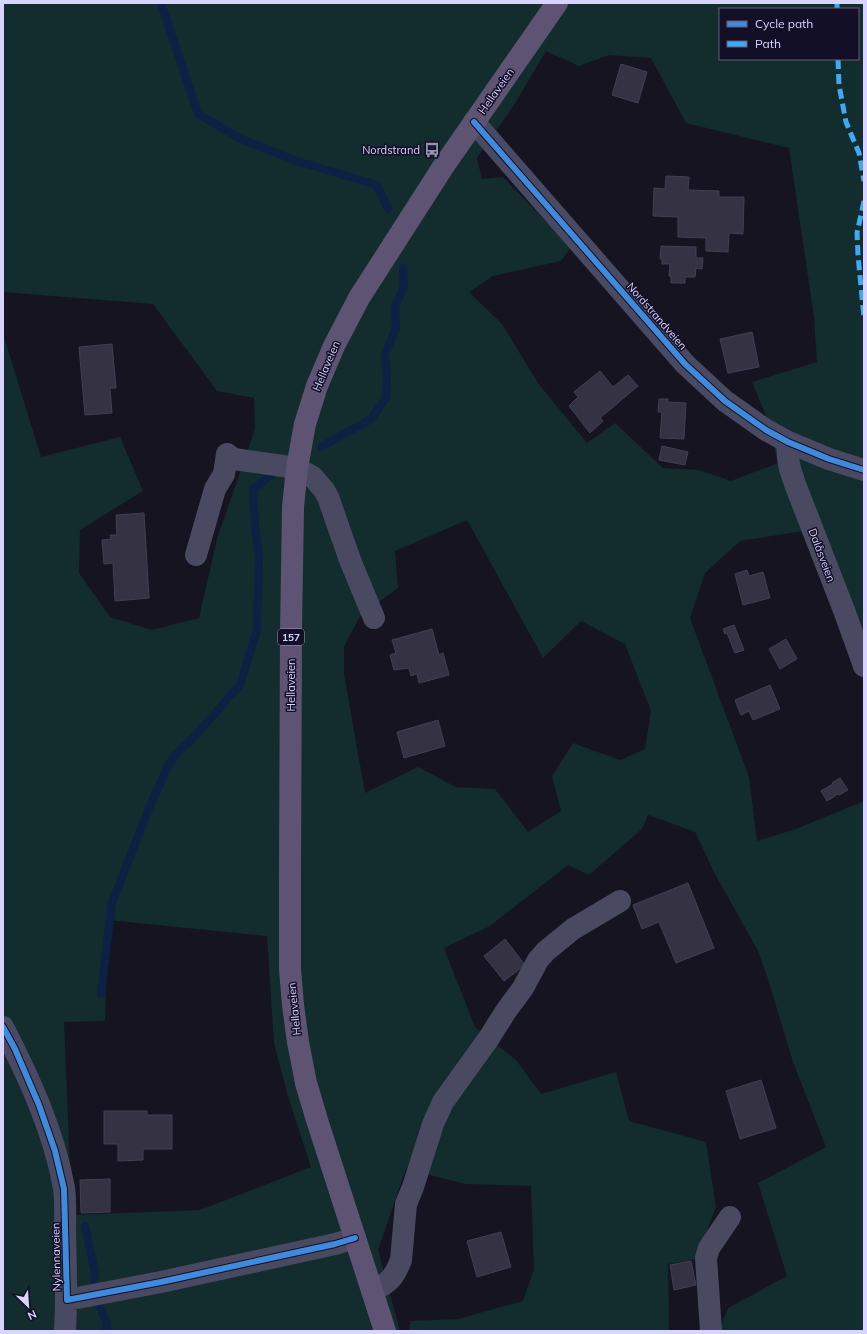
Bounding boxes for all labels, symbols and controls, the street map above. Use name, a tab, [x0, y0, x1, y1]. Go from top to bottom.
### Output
legend	[719, 8, 859, 60]
text: Cycle path	[755, 16, 813, 31]
text: Path	[755, 36, 781, 51]
street label: Hellaveien	[475, 65, 517, 117]
bus stop icon: Nordstrand	[423, 141, 441, 159]
place label: Nordstrand	[362, 143, 420, 157]
street label: Nordstrandveien	[624, 279, 690, 353]
street label: Hellaveien	[309, 339, 343, 393]
street label: Dalåsveien	[805, 526, 839, 584]
road number: 157	[278, 629, 304, 645]
street label: Hellaveien	[284, 659, 298, 711]
street label: Hellaveien	[284, 982, 304, 1036]
street label: Nylennaveien	[48, 1222, 64, 1292]
north arrow	[8, 1286, 48, 1326]
text: N	[26, 1307, 39, 1323]

